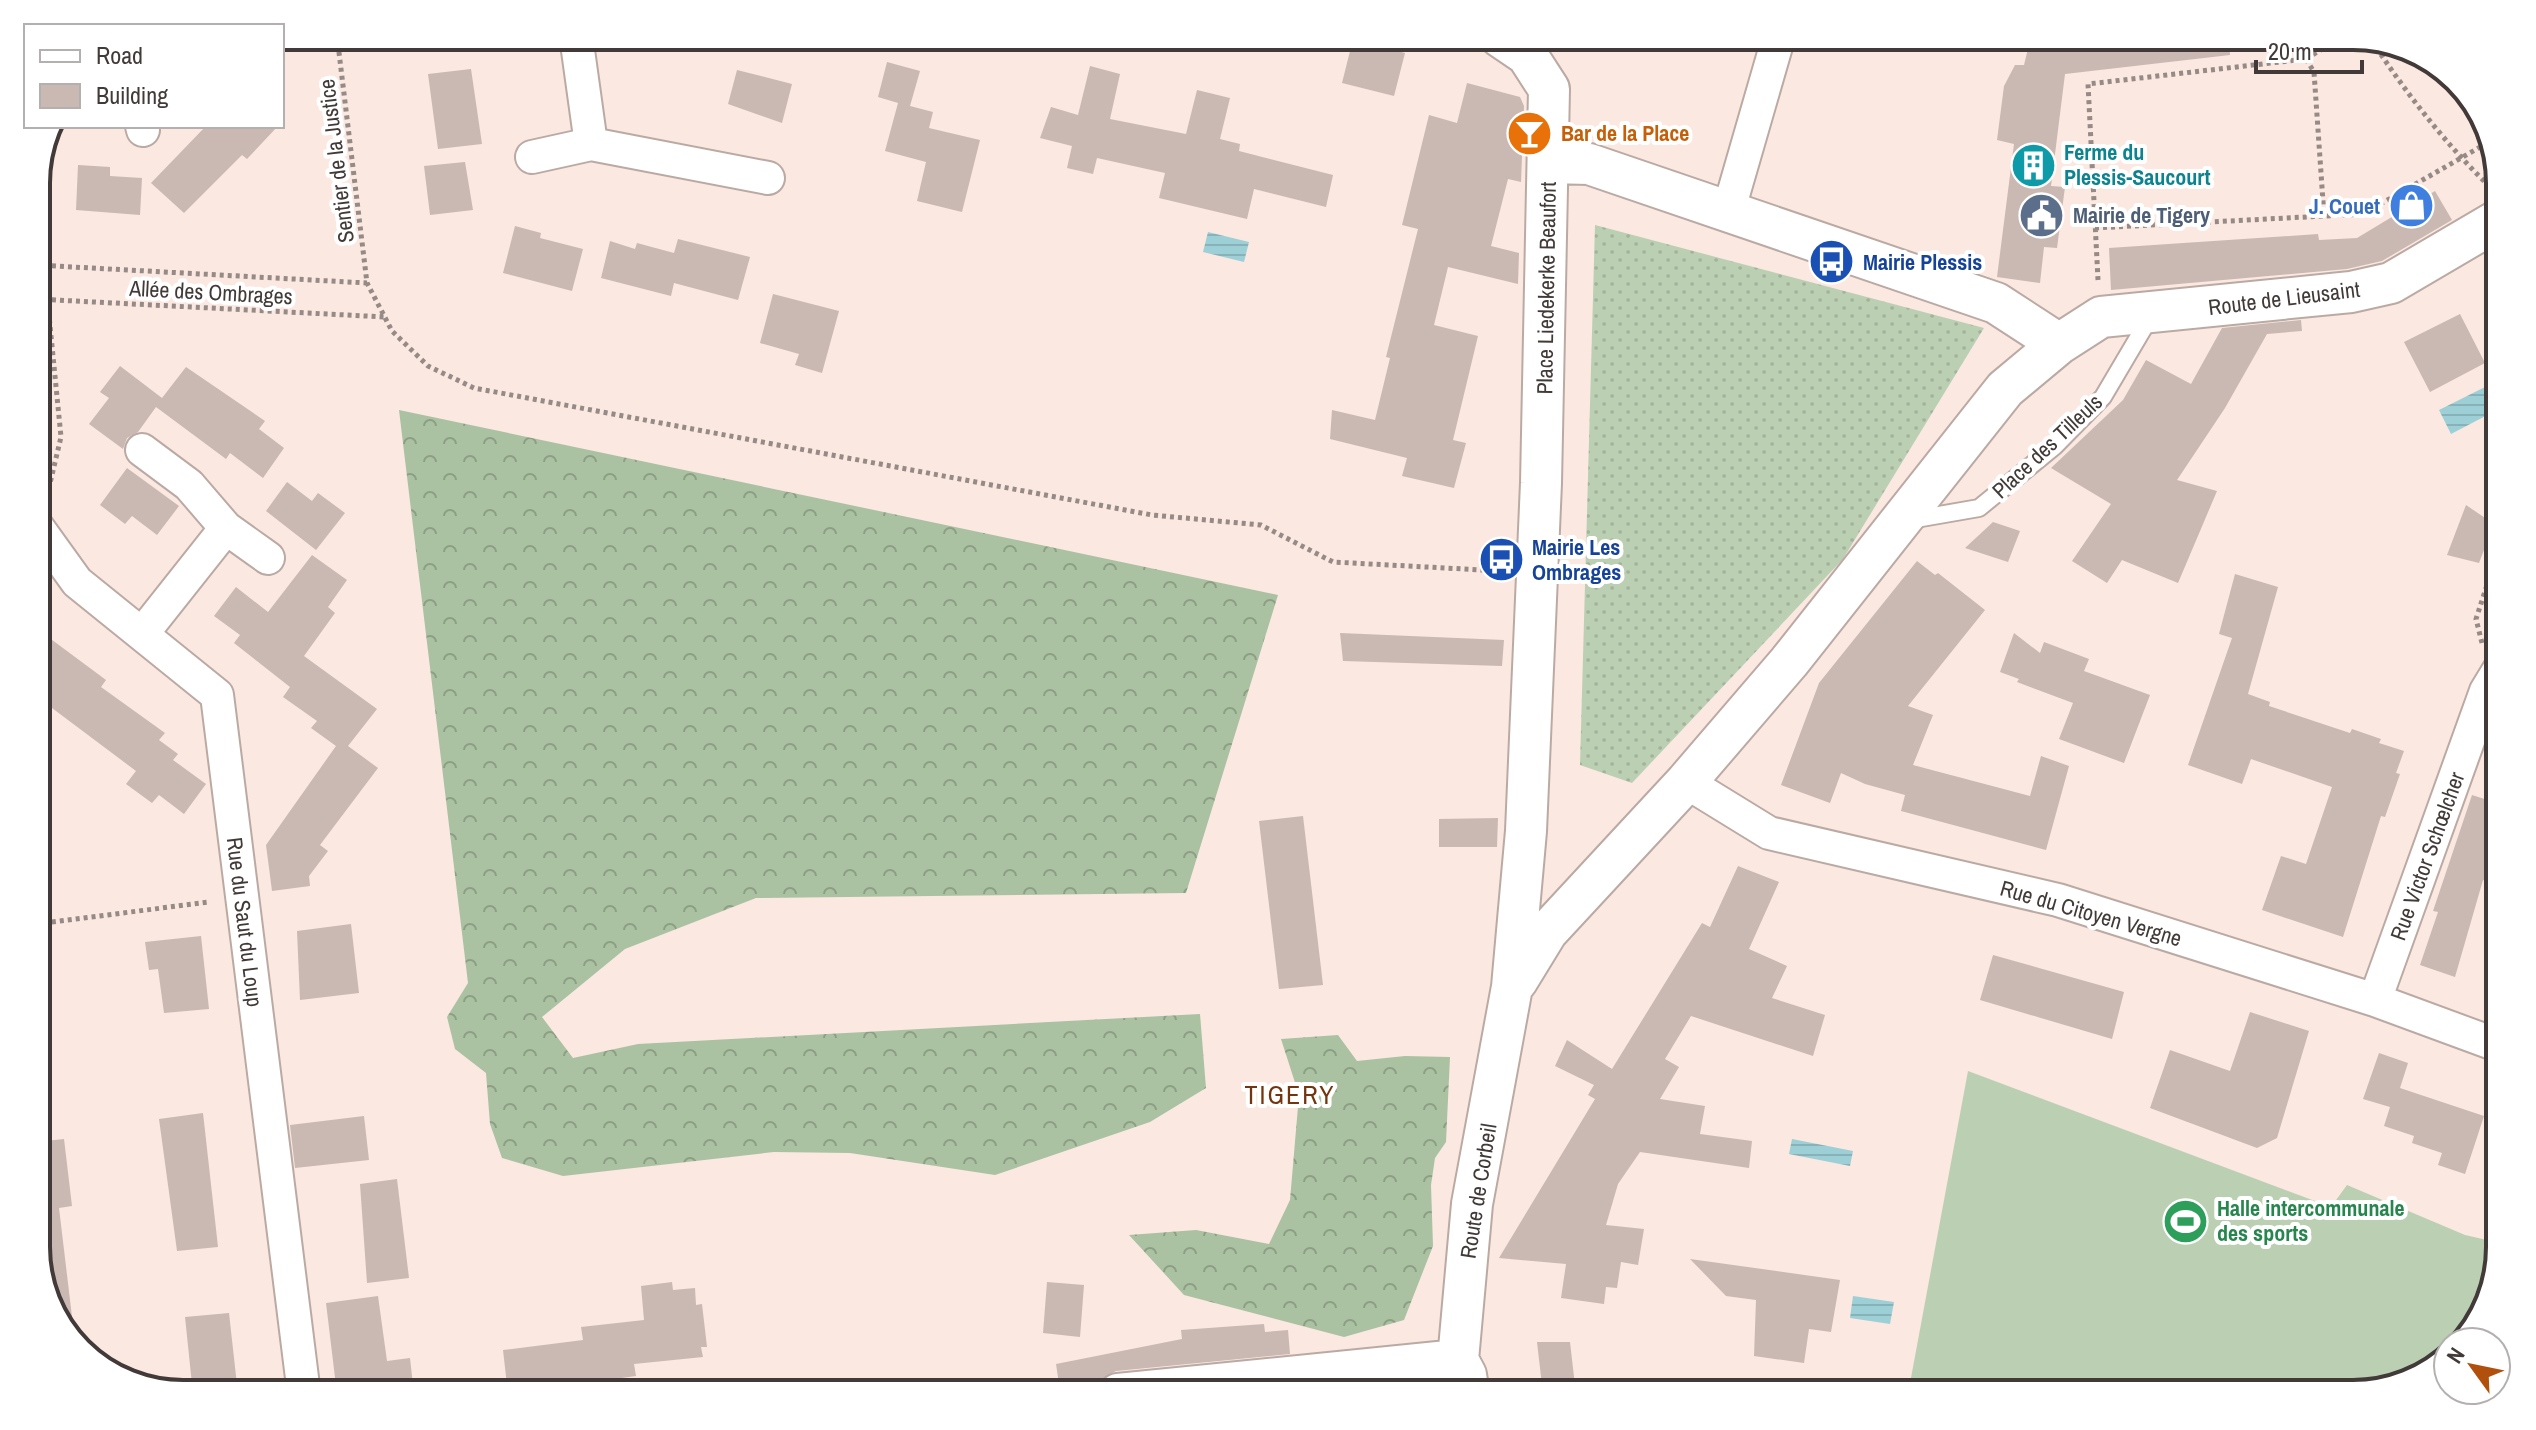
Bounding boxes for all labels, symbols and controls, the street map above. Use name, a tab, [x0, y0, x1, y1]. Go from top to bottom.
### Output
legend	[24, 24, 284, 128]
scale bar	[2256, 24, 2362, 74]
text: 20 m	[2268, 35, 2312, 67]
text: Road	[96, 39, 143, 71]
street label: Sentier de la Justice	[311, 78, 361, 244]
text: Building	[96, 79, 168, 111]
bar icon: Bar de la Place	[1506, 109, 1554, 157]
place label: Bar de la Place	[1561, 118, 1689, 148]
place label: Ferme du Plessis-Saucourt	[2064, 137, 2210, 192]
building icon: Ferme du Plessis-Saucourt	[2009, 141, 2057, 189]
street label: Place Liedekerke Beaufort	[1529, 181, 1563, 395]
shop icon: J. Couet	[2387, 182, 2435, 230]
public building icon: Mairie de Tigery	[2018, 191, 2066, 239]
place label: J. Couet	[2309, 191, 2380, 221]
place label: Mairie de Tigery	[2073, 200, 2210, 230]
bus stop icon: Mairie Plessis	[1808, 238, 1856, 286]
place label: Mairie Plessis	[1863, 247, 1982, 277]
street label: Allée des Ombrages	[128, 273, 293, 311]
street label: Route de Lieusaint	[2207, 274, 2361, 322]
street label: Place des Tilleuls	[1985, 387, 2109, 505]
place label: Mairie Les Ombrages	[1532, 532, 1621, 587]
bus stop icon: Mairie Les Ombrages	[1477, 536, 1525, 584]
street label: Rue Victor Schœlcher	[2383, 768, 2471, 944]
street label: Rue du Saut du Loup	[220, 836, 270, 1008]
street label: Rue du Citoyen Vergne	[1997, 873, 2185, 953]
district label: TIGERY	[1244, 1077, 1336, 1112]
street label: Route de Corbeil	[1453, 1121, 1503, 1261]
place label: Halle intercommunale des sports	[2217, 1193, 2405, 1248]
sports icon: Halle intercommunale des sports	[2162, 1197, 2210, 1245]
north arrow	[2432, 1326, 2512, 1406]
text: N	[2439, 1341, 2471, 1369]

